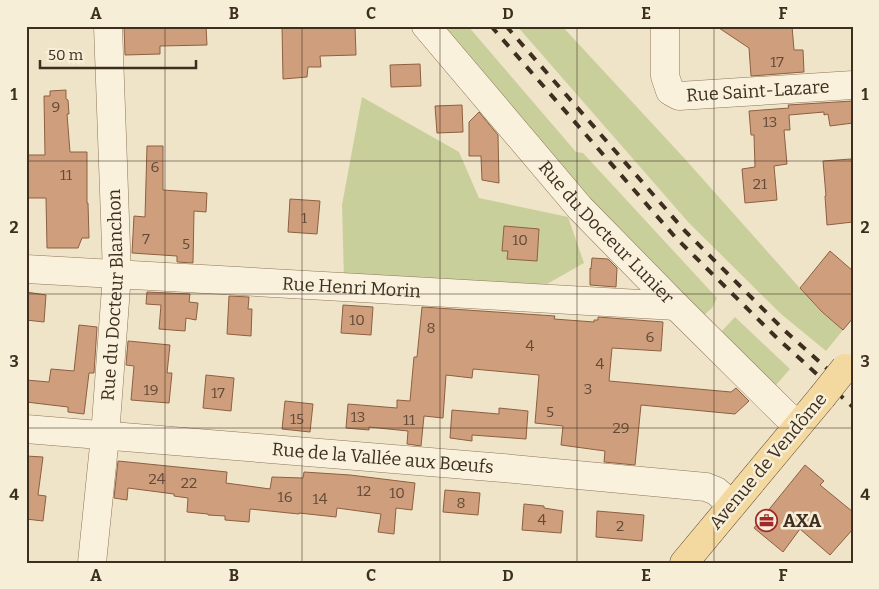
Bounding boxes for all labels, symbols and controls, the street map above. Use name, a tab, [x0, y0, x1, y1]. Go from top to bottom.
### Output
text: A	[90, 4, 102, 23]
text: B	[229, 4, 239, 23]
text: C	[366, 4, 376, 23]
text: D	[502, 4, 514, 23]
text: E	[641, 4, 651, 23]
text: F	[779, 4, 788, 23]
scale bar	[40, 38, 196, 70]
text: 50 m	[48, 46, 84, 64]
house number: 17	[770, 53, 784, 71]
street label: Rue Saint-Lazare	[685, 76, 830, 107]
text: 1	[11, 85, 18, 104]
text: 1	[862, 85, 869, 104]
house number: 9	[52, 98, 60, 116]
house number: 13	[763, 113, 777, 131]
street label: Rue du Docteur Lunier	[534, 156, 679, 308]
house number: 6	[151, 158, 160, 176]
house number: 11	[60, 166, 72, 184]
house number: 21	[753, 175, 767, 193]
street label: Rue du Docteur Blanchon	[97, 188, 128, 402]
house number: 1	[301, 209, 307, 227]
text: 2	[9, 218, 19, 237]
text: 2	[860, 218, 870, 237]
house number: 7	[142, 230, 150, 248]
house number: 10	[512, 231, 528, 249]
house number: 5	[182, 235, 190, 253]
street label: Rue Henri Morin	[282, 273, 422, 302]
house number: 10	[349, 311, 365, 329]
house number: 8	[426, 319, 436, 337]
house number: 6	[646, 328, 655, 346]
house number: 4	[526, 337, 535, 355]
text: 3	[9, 352, 19, 371]
text: 3	[860, 352, 870, 371]
house number: 4	[596, 355, 605, 373]
house number: 3	[584, 380, 592, 398]
house number: 19	[144, 381, 158, 399]
house number: 17	[211, 384, 225, 402]
street label: Avenue de Vendôme	[704, 388, 832, 534]
house number: 5	[546, 403, 554, 421]
house number: 13	[351, 408, 365, 426]
house number: 15	[290, 410, 304, 428]
house number: 11	[403, 411, 415, 429]
house number: 29	[613, 419, 629, 437]
street label: Rue de la Vallée aux Bœufs	[271, 438, 494, 478]
house number: 24	[149, 470, 166, 488]
house number: 22	[181, 474, 197, 492]
house number: 12	[357, 482, 371, 500]
house number: 10	[389, 484, 405, 502]
text: 4	[9, 485, 19, 504]
text: 4	[860, 485, 870, 504]
house number: 16	[278, 488, 293, 506]
house number: 14	[313, 490, 328, 508]
house number: 8	[456, 494, 466, 512]
office icon: AXA	[755, 509, 779, 533]
place label: AXA	[783, 510, 821, 532]
house number: 4	[538, 511, 547, 529]
house number: 2	[616, 517, 624, 535]
text: A	[90, 566, 102, 585]
text: B	[229, 566, 239, 585]
text: C	[366, 566, 376, 585]
text: D	[502, 566, 514, 585]
text: E	[641, 566, 651, 585]
text: F	[779, 566, 788, 585]

